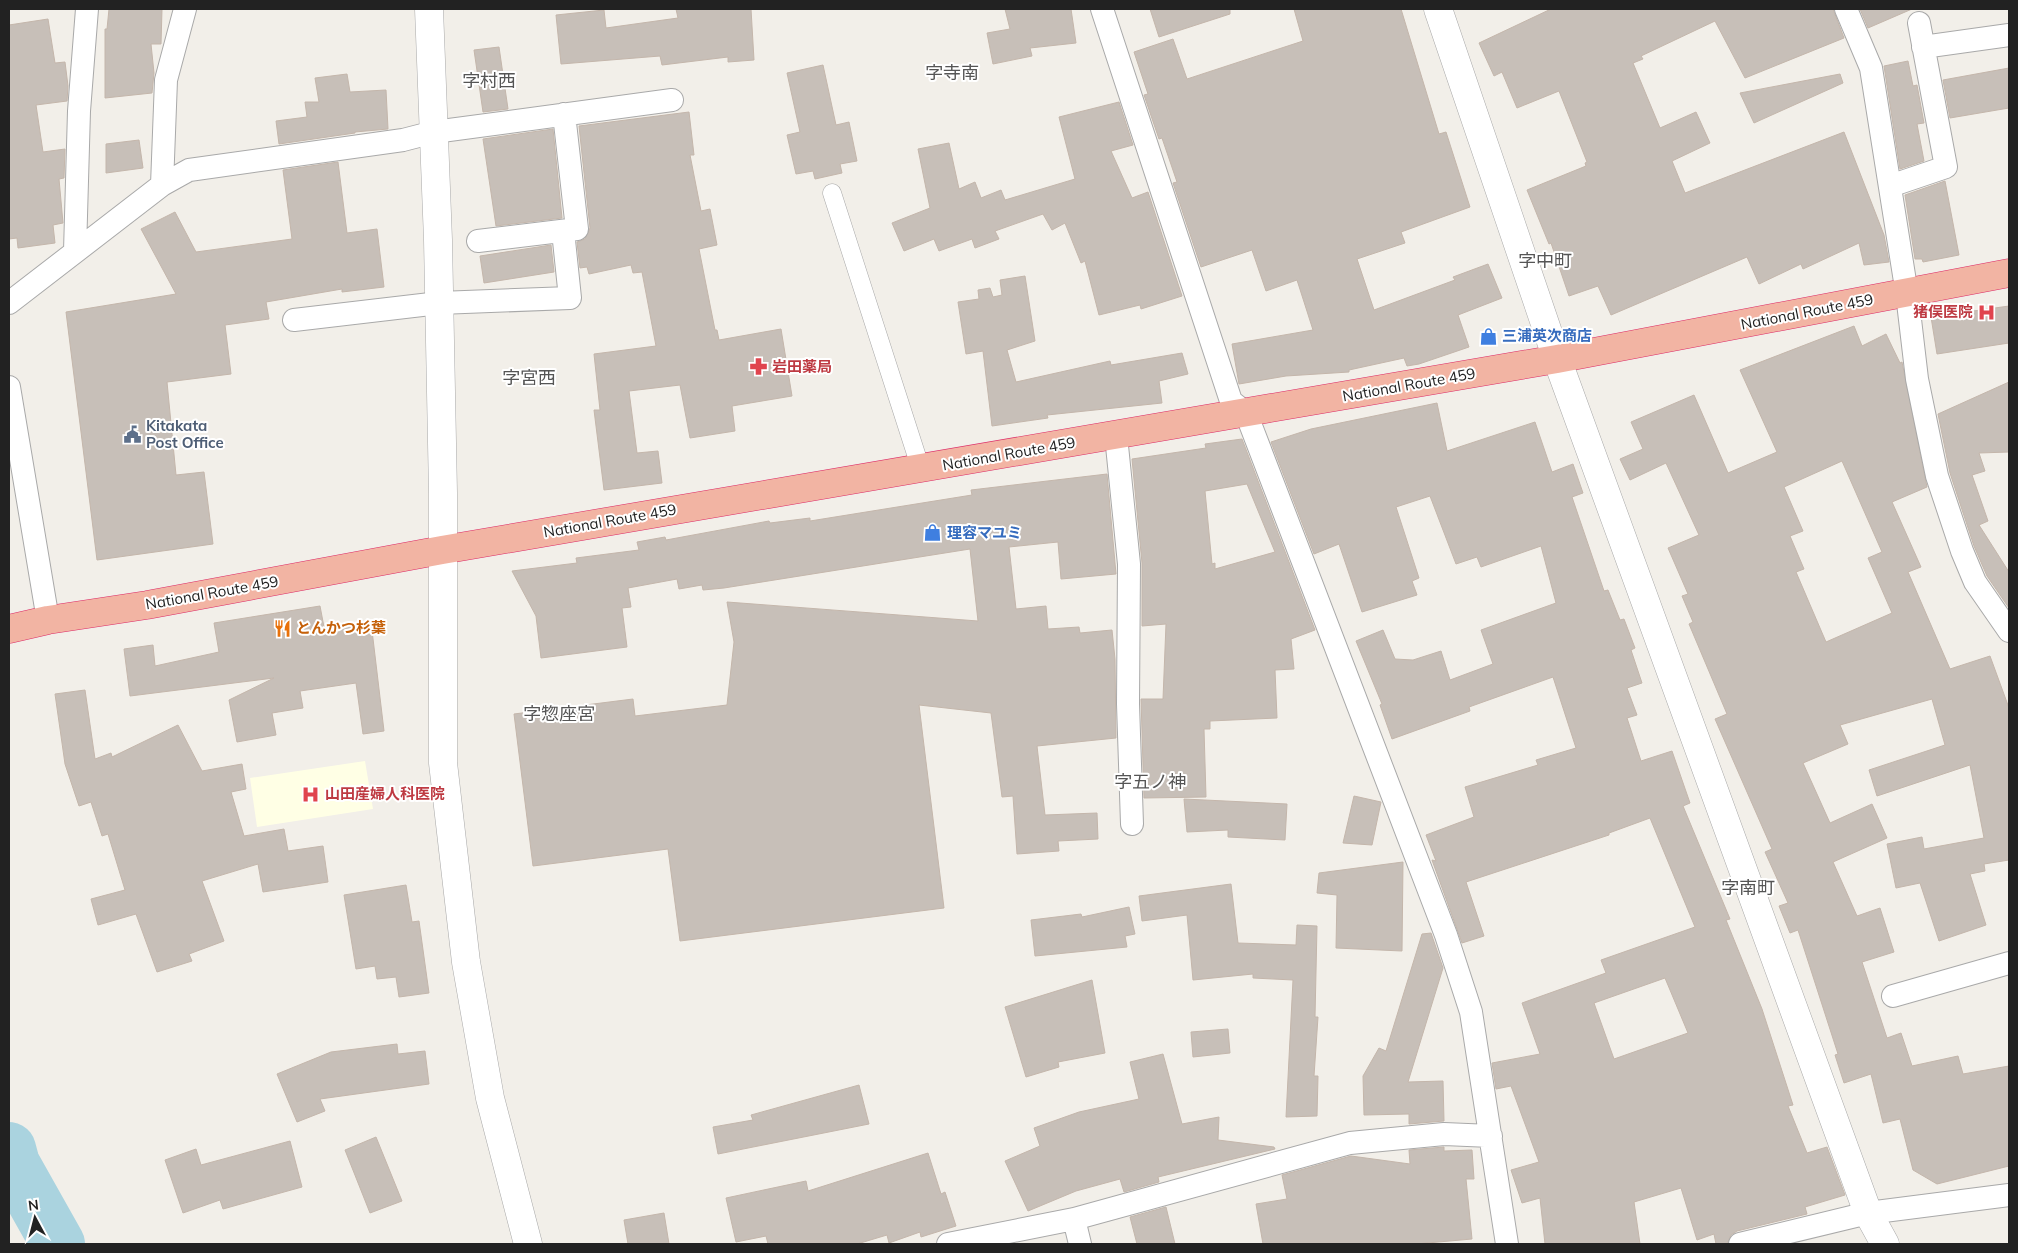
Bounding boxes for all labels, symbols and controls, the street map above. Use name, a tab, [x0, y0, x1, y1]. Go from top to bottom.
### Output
district label: 字寺南	[925, 61, 979, 84]
district label: 字村西	[462, 69, 516, 92]
district label: 字中町	[1518, 249, 1572, 272]
street label: National Route 459	[1739, 289, 1875, 334]
place label: 猪俣医院	[1913, 302, 1973, 321]
hospital icon: 猪俣医院	[1977, 302, 1997, 322]
shop icon: 三浦英次商店	[1478, 326, 1498, 346]
place label: 三浦英次商店	[1502, 326, 1592, 345]
pharmacy icon: 岩田薬局	[748, 357, 768, 377]
place label: 岩田薬局	[772, 357, 832, 376]
street label: National Route 459	[1341, 363, 1477, 406]
district label: 字宮西	[502, 366, 556, 389]
place label: Kitakata Post Office	[146, 416, 224, 452]
public building icon: Kitakata Post Office	[122, 425, 142, 445]
street label: National Route 459	[941, 432, 1077, 475]
street label: National Route 459	[542, 499, 678, 542]
shop icon: 理容マユミ	[923, 523, 943, 543]
place label: 理容マユミ	[947, 523, 1022, 542]
street label: National Route 459	[144, 571, 280, 614]
restaurant icon: とんかつ杉葉	[272, 618, 292, 638]
place label: とんかつ杉葉	[296, 618, 386, 637]
district label: 字惣座宮	[523, 702, 595, 725]
district label: 字五ノ神	[1114, 770, 1186, 793]
hospital icon: 山田産婦人科医院	[301, 784, 321, 804]
place label: 山田産婦人科医院	[325, 784, 445, 803]
district label: 字南町	[1721, 876, 1775, 899]
north arrow	[10, 1193, 60, 1243]
text: N	[27, 1196, 40, 1215]

